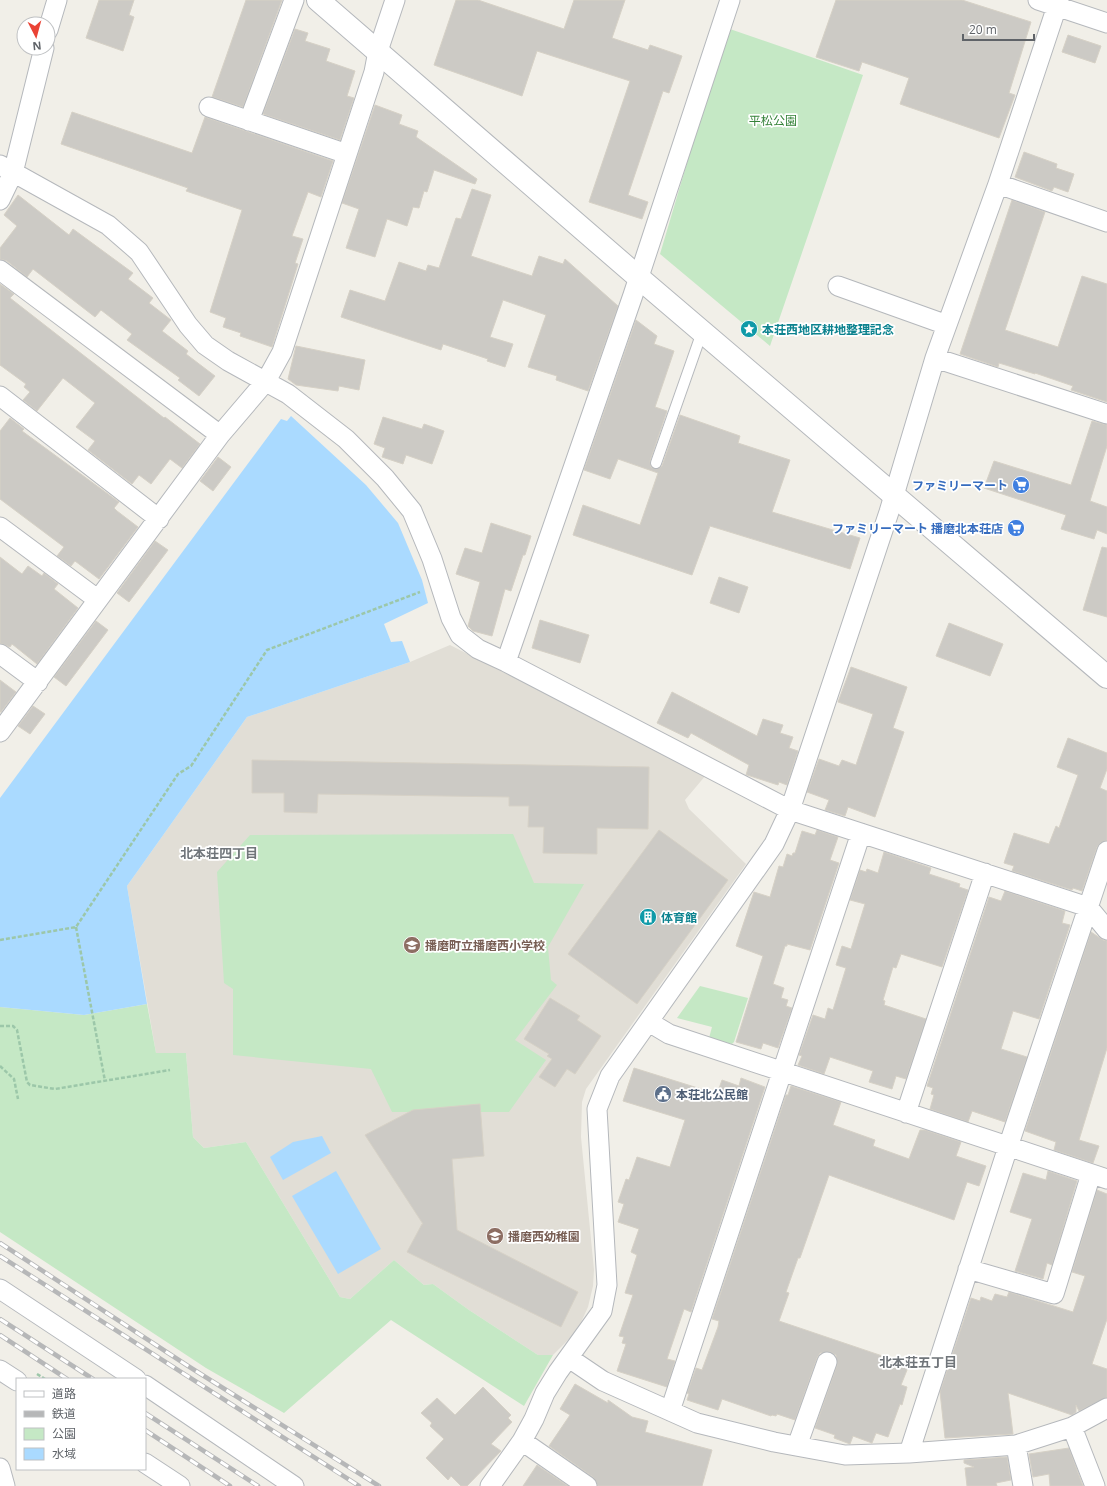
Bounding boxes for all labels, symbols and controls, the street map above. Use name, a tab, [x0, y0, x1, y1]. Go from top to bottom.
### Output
north arrow	[16, 16, 56, 56]
scale bar	[963, 16, 1034, 42]
text: 20 m	[969, 21, 997, 38]
text: N	[32, 39, 42, 54]
park label: 平松公園	[749, 112, 797, 129]
place icon: 本荘西地区耕地整理記念	[739, 319, 759, 339]
place label: 本荘西地区耕地整理記念	[762, 321, 894, 338]
supermarket icon: ファミリーマート	[1011, 475, 1031, 495]
place label: ファミリーマート	[912, 477, 1008, 494]
supermarket icon: ファミリーマート 播磨北本荘店	[1006, 518, 1026, 538]
place label: ファミリーマート 播磨北本荘店	[832, 520, 1003, 537]
district label: 北本荘四丁目	[180, 844, 258, 862]
building icon: 体育館	[638, 907, 658, 927]
place label: 体育館	[661, 909, 697, 926]
school or university icon: 播磨町立播磨西小学校	[402, 935, 422, 955]
place label: 播磨町立播磨西小学校	[425, 937, 545, 954]
public building icon: 本荘北公民館	[653, 1084, 673, 1104]
place label: 本荘北公民館	[676, 1086, 748, 1103]
school or university icon: 播磨西幼稚園	[485, 1226, 505, 1246]
place label: 播磨西幼稚園	[508, 1228, 580, 1245]
district label: 北本荘五丁目	[879, 1353, 957, 1371]
legend	[16, 1378, 146, 1470]
text: 道路	[52, 1385, 76, 1402]
text: 鉄道	[52, 1405, 76, 1422]
text: 公園	[52, 1425, 76, 1442]
text: 水域	[52, 1445, 76, 1462]

